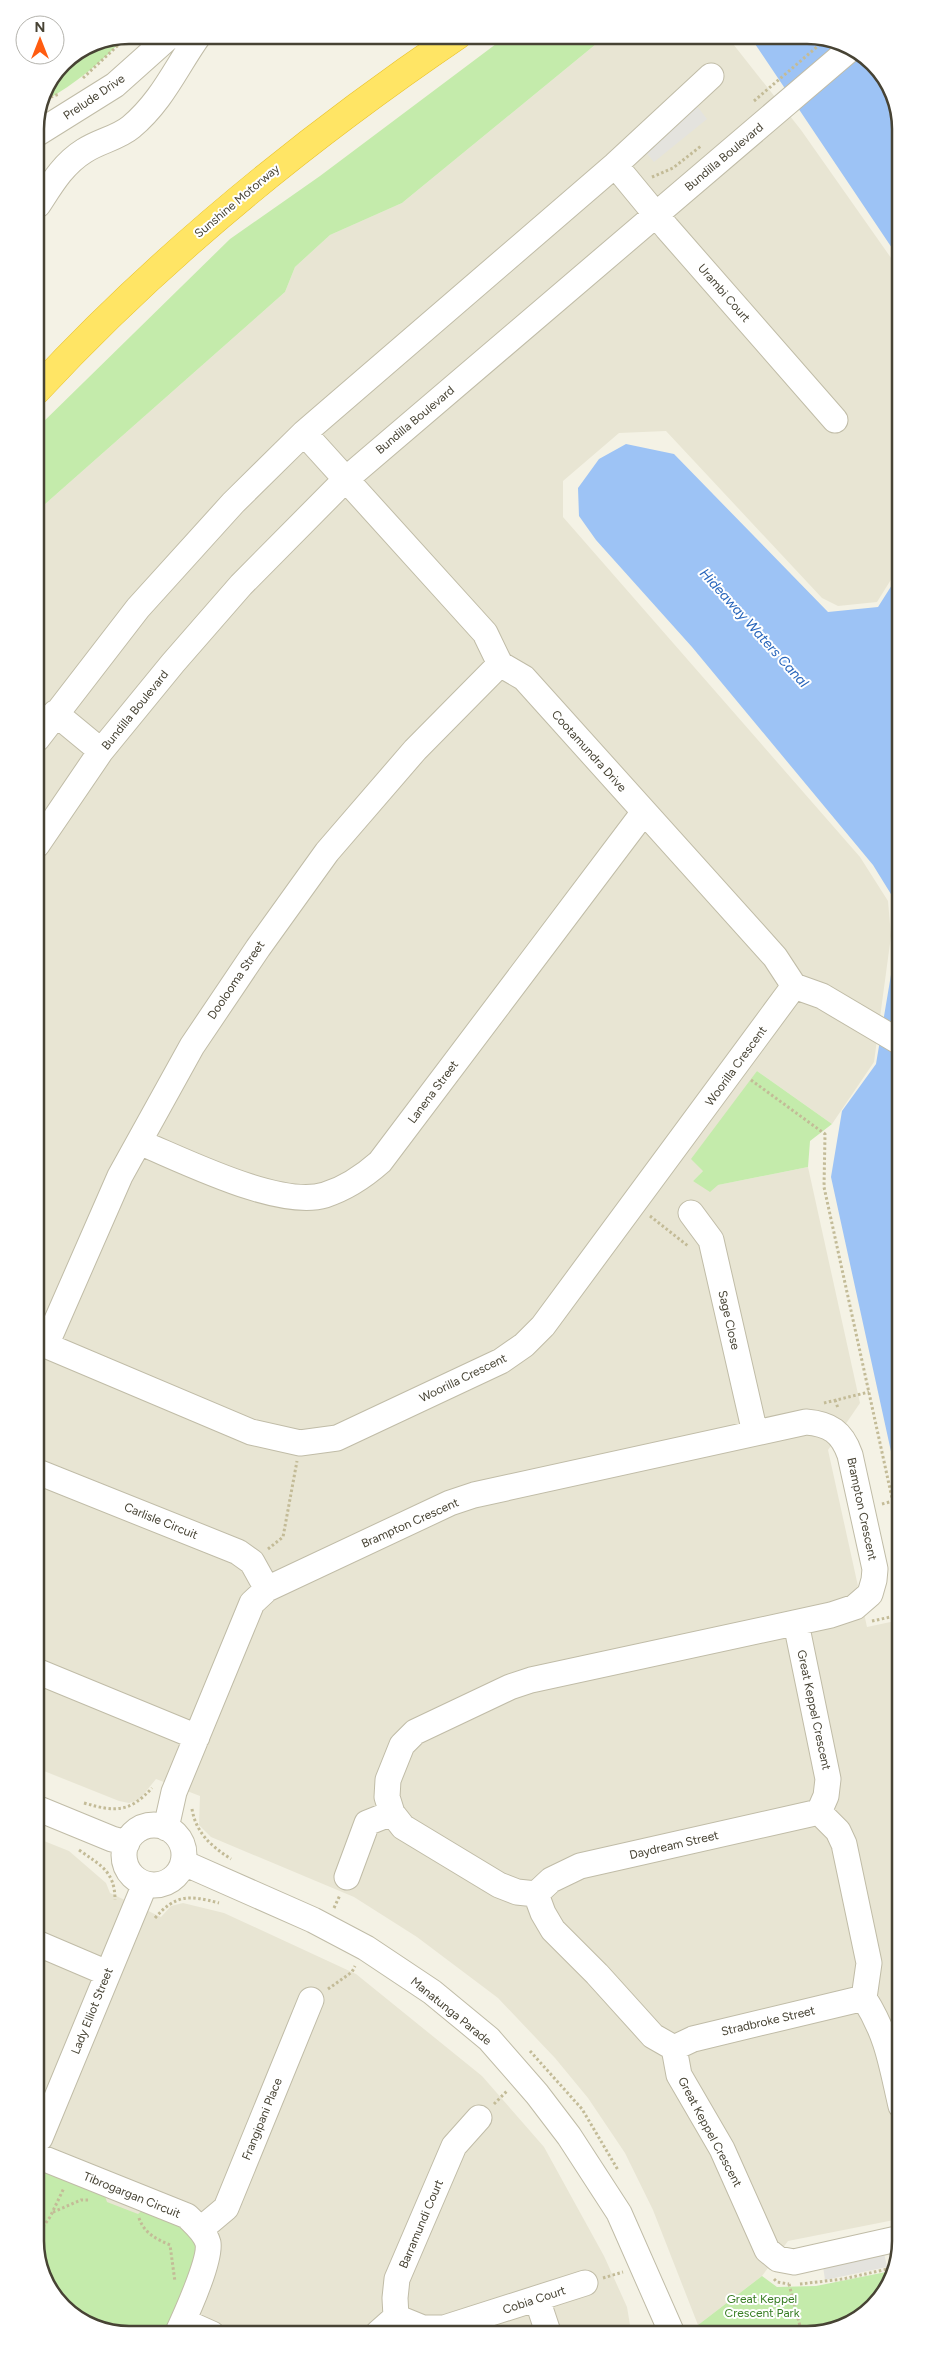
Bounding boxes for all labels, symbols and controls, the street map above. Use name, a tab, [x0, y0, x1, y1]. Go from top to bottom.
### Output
north arrow	[15, 15, 65, 65]
text: N	[35, 19, 45, 36]
street label: Prelude Drive	[61, 71, 128, 123]
street label: Bundilla Boulevard	[682, 120, 766, 194]
street label: Sunshine Motorway	[192, 161, 283, 241]
street label: Urambi Court	[695, 261, 753, 325]
street label: Bundilla Boulevard	[373, 383, 457, 457]
water label: Hideaway Waters Canal	[696, 565, 812, 692]
street label: Bundilla Boulevard	[99, 667, 171, 753]
street label: Cootamundra Drive	[549, 707, 630, 795]
street label: Doolooma Street	[205, 938, 268, 1022]
street label: Woorilla Crescent	[702, 1023, 770, 1109]
street label: Lanena Street	[405, 1057, 461, 1126]
street label: Sage Close	[715, 1289, 743, 1351]
street label: Woorilla Crescent	[417, 1351, 509, 1405]
street label: Brampton Crescent	[844, 1456, 880, 1562]
street label: Brampton Crescent	[359, 1495, 461, 1551]
street label: Carlisle Circuit	[122, 1500, 200, 1542]
street label: Great Keppel Crescent	[794, 1649, 834, 1772]
street label: Daydream Street	[628, 1828, 720, 1862]
street label: Lady Elliot Street	[68, 1965, 116, 2056]
street label: Manatunga Parade	[408, 1974, 495, 2048]
street label: Stradbroke Street	[720, 2003, 817, 2039]
street label: Frangipani Place	[239, 2075, 285, 2162]
street label: Great Keppel Crescent	[675, 2075, 745, 2190]
street label: Tibrogargan Circuit	[81, 2169, 183, 2221]
street label: Barramundi Court	[396, 2177, 446, 2270]
street label: Cobia Court	[501, 2283, 568, 2317]
park label: Great Keppel Crescent Park	[725, 2292, 800, 2320]

